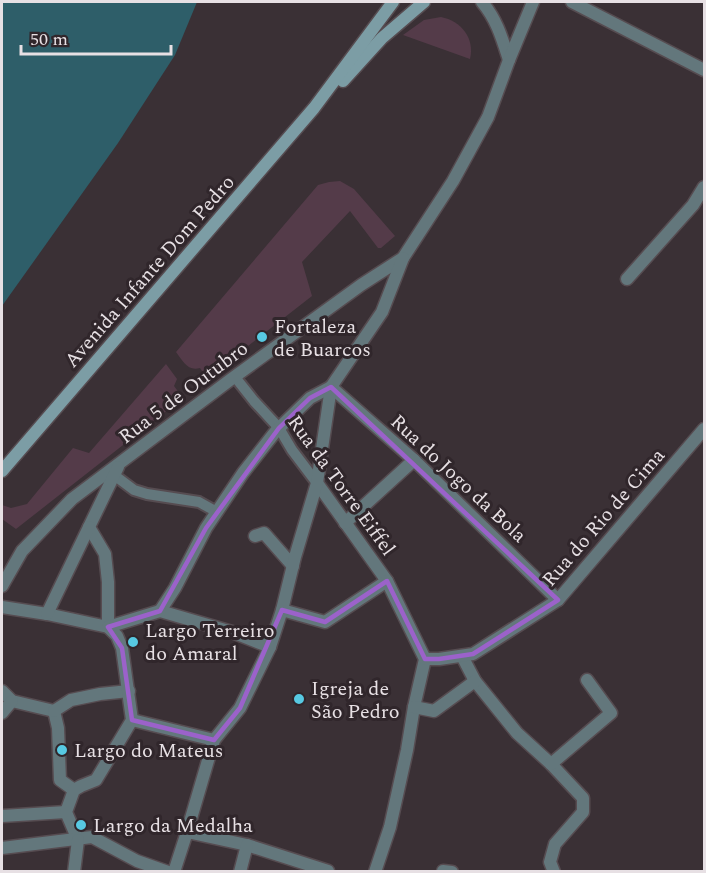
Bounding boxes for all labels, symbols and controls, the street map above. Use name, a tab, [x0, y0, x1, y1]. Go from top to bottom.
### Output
scale bar	[21, 18, 171, 56]
text: 50 m	[30, 26, 68, 53]
street label: Avenida Infante Dom Pedro	[57, 169, 242, 375]
place label: Fortaleza de Buarcos	[274, 312, 371, 365]
marker: Fortaleza de Buarcos	[255, 330, 269, 344]
street label: Rua 5 de Outubro	[112, 334, 255, 452]
street label: Rua do Jogo da Bola	[383, 408, 533, 550]
street label: Rua da Torre Eiffel	[280, 409, 403, 562]
street label: Rua do Rio de Cima	[535, 442, 673, 594]
place label: Largo Terreiro do Amaral	[145, 616, 275, 669]
marker: Largo Terreiro do Amaral	[126, 635, 140, 649]
place label: Igreja de São Pedro	[311, 674, 400, 727]
marker: Igreja de São Pedro	[292, 692, 306, 706]
place label: Largo do Mateus	[74, 736, 223, 766]
marker: Largo do Mateus	[55, 743, 69, 757]
place label: Largo da Medalha	[93, 811, 253, 841]
marker: Largo da Medalha	[74, 818, 88, 832]

